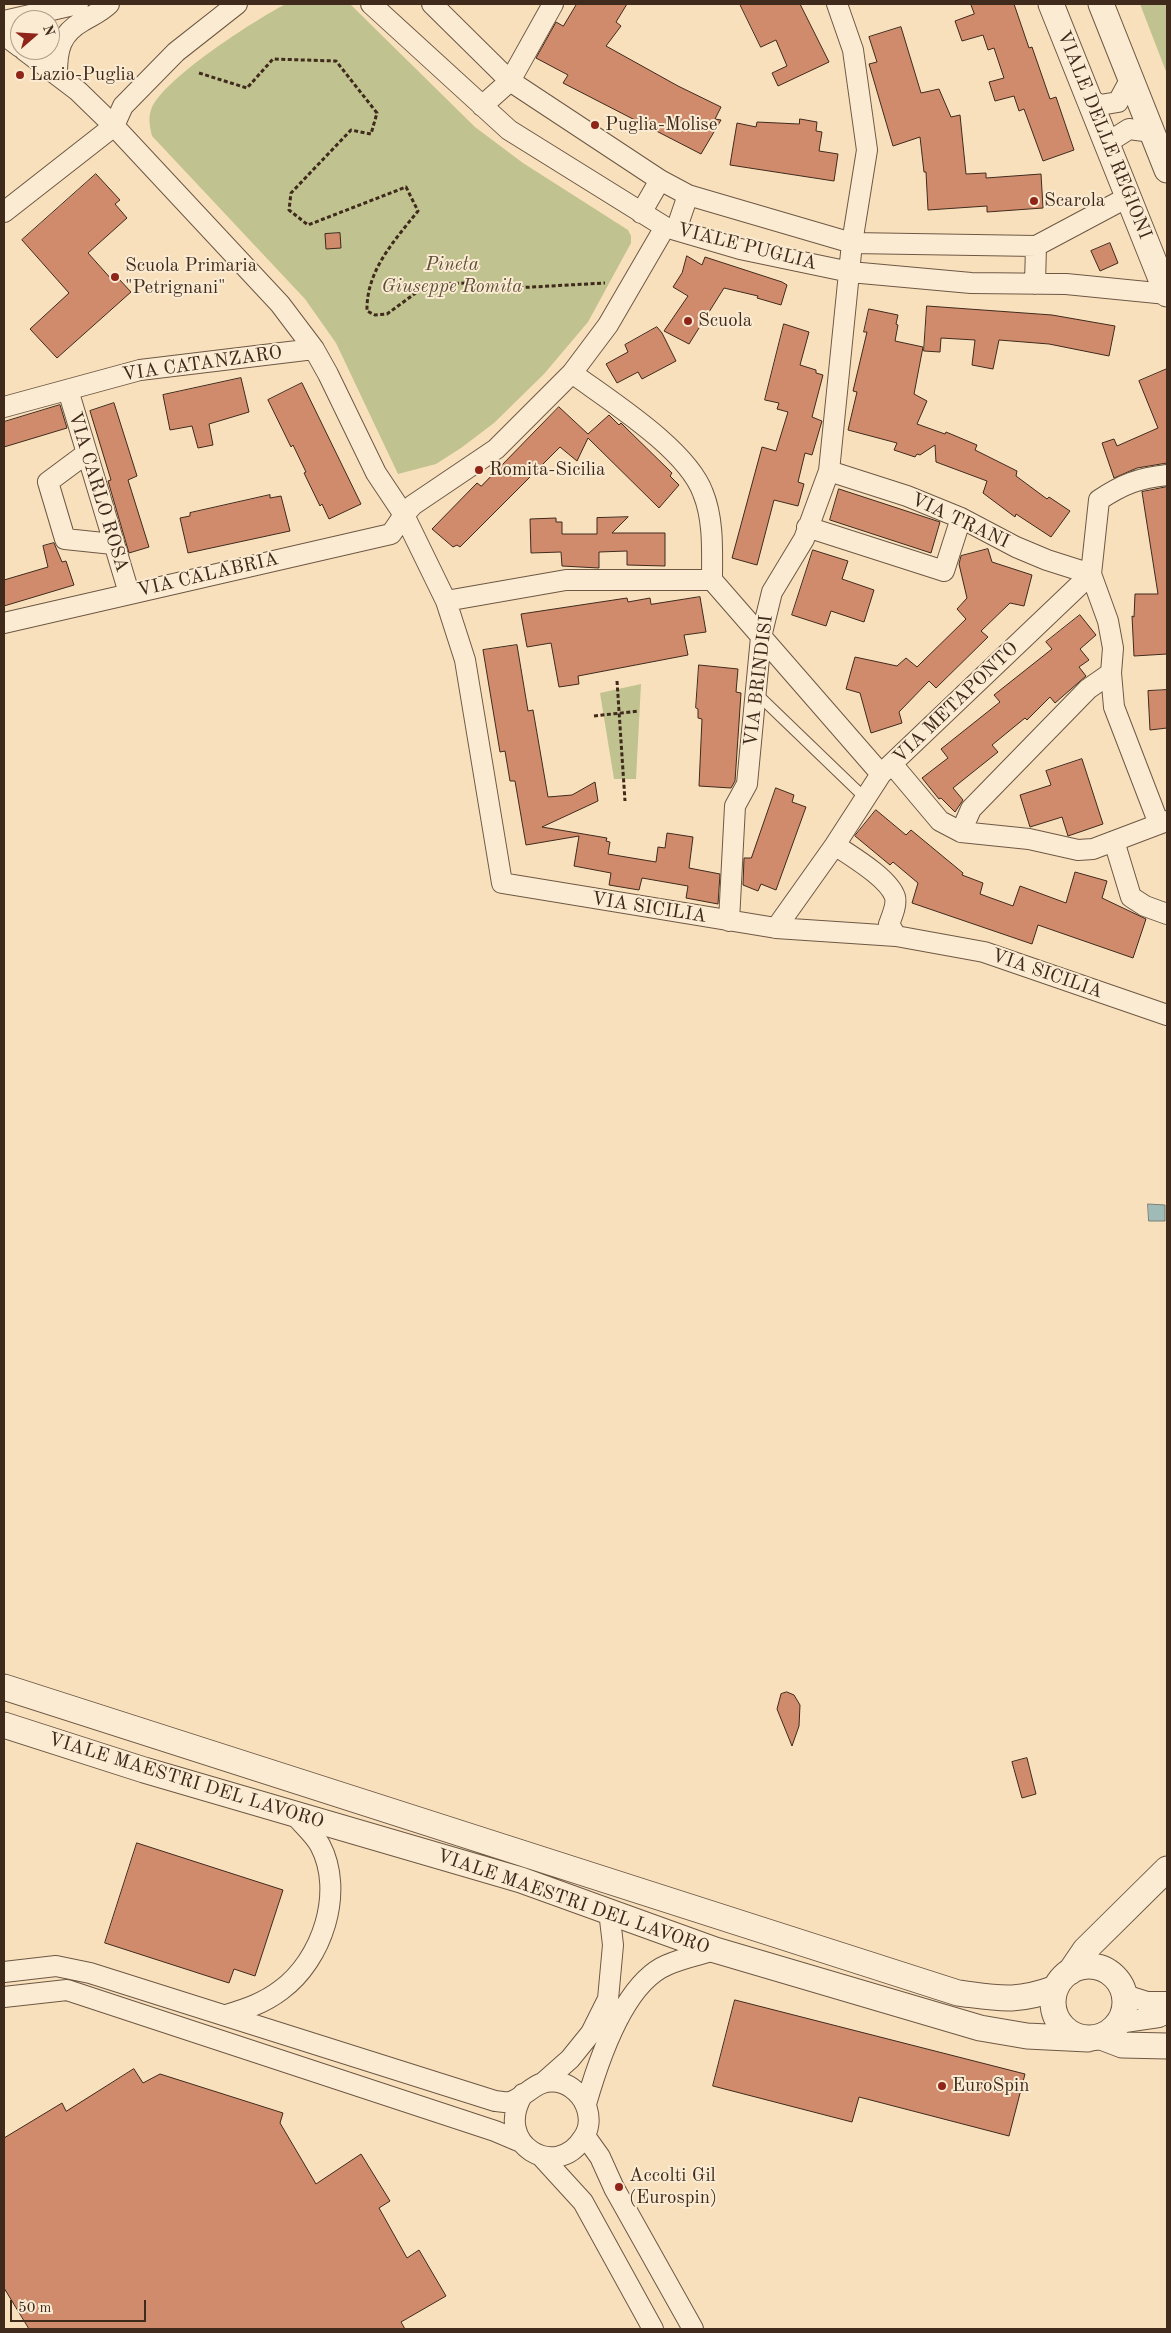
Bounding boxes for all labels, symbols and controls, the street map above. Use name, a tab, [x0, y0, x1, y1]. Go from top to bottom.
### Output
north arrow	[10, 10, 60, 60]
text: N	[40, 23, 57, 38]
street label: VIALE DELLE REGIONI	[1052, 27, 1156, 243]
place label: Lazio-Puglia	[30, 64, 135, 86]
marker: Lazio-Puglia	[14, 69, 26, 81]
place label: Puglia-Molise	[605, 114, 718, 136]
marker: Puglia-Molise	[589, 119, 601, 131]
place label: Scarola	[1044, 190, 1105, 212]
marker: Scarola	[1028, 195, 1040, 207]
street label: VIALE PUGLIA	[675, 219, 819, 275]
park label: Pineta Giuseppe Romita	[381, 254, 523, 298]
place label: Scuola Primaria "Petrignani"	[125, 255, 257, 299]
marker: Scuola Primaria "Petrignani"	[109, 271, 121, 283]
place label: Scuola	[698, 310, 752, 332]
marker: Scuola	[682, 315, 694, 327]
street label: VIA CATANZARO	[120, 341, 284, 387]
street label: VIA CARLO ROSA	[63, 409, 133, 575]
place label: Romita-Sicilia	[489, 459, 605, 481]
marker: Romita-Sicilia	[473, 464, 485, 476]
street label: VIA TRANI	[907, 488, 1013, 554]
street label: VIA CALABRIA	[135, 548, 281, 602]
street label: VIA BRINDISI	[740, 614, 778, 748]
street label: VIA METAPONTO	[889, 637, 1023, 769]
street label: VIA SICILIA	[590, 888, 708, 928]
street label: VIA SICILIA	[988, 944, 1106, 1004]
street label: VIALE MAESTRI DEL LAVORO	[45, 1728, 327, 1834]
street label: VIALE MAESTRI DEL LAVORO	[434, 1845, 712, 1959]
place label: EuroSpin	[952, 2075, 1029, 2097]
marker: EuroSpin	[936, 2080, 948, 2092]
place label: Accolti Gil (Eurospin)	[629, 2165, 717, 2209]
marker: Accolti Gil (Eurospin)	[613, 2181, 625, 2193]
scale bar	[12, 2290, 149, 2322]
text: 50 m	[18, 2301, 52, 2316]

